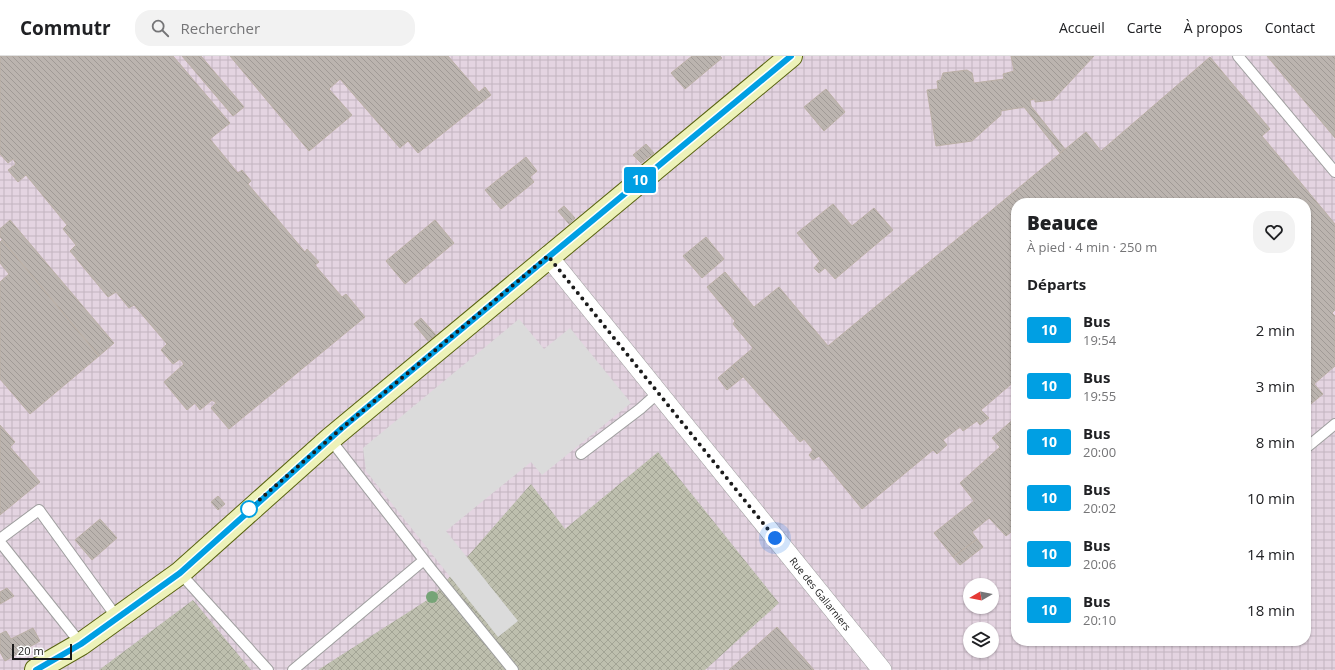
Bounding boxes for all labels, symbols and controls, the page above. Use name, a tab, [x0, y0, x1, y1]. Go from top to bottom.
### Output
search box	[135, 10, 415, 46]
text: Commutr	[20, 15, 111, 41]
icon: search	[149, 17, 171, 39]
text: Rechercher	[181, 18, 260, 38]
text: Accueil	[1059, 18, 1105, 37]
text: Carte	[1127, 18, 1162, 37]
text: À propos	[1184, 18, 1243, 37]
text: Contact	[1265, 18, 1315, 37]
line badge: 10	[622, 167, 658, 193]
text: 10	[632, 170, 648, 189]
text: Beauce	[1027, 210, 1098, 236]
button: heart	[1253, 211, 1295, 253]
text: À pied · 4 min · 250 m	[1027, 238, 1157, 256]
text: Départs	[1027, 274, 1086, 294]
text: Bus	[1083, 311, 1110, 331]
text: 10	[1041, 320, 1057, 339]
text: 2 min	[1256, 320, 1295, 340]
text: 19:54	[1083, 331, 1116, 349]
text: Bus	[1083, 367, 1110, 387]
text: 10	[1041, 376, 1057, 395]
text: 3 min	[1256, 376, 1295, 396]
text: 19:55	[1083, 387, 1116, 405]
text: Bus	[1083, 423, 1110, 443]
text: 10	[1041, 432, 1057, 451]
text: 8 min	[1256, 432, 1295, 452]
text: 20:00	[1083, 443, 1116, 461]
text: Bus	[1083, 479, 1110, 499]
text: 10	[1041, 488, 1057, 507]
text: 10 min	[1247, 488, 1295, 508]
text: 20:02	[1083, 499, 1116, 517]
unlabelled marker	[240, 500, 258, 518]
your location	[765, 528, 785, 548]
text: Bus	[1083, 535, 1110, 555]
text: 10	[1041, 544, 1057, 563]
text: 14 min	[1247, 544, 1295, 564]
street label: Rue des Gallarniers	[787, 554, 854, 634]
text: 20:06	[1083, 555, 1116, 573]
north arrow	[963, 578, 999, 614]
map controls	[963, 578, 999, 658]
text: Bus	[1083, 591, 1110, 611]
text: 10	[1041, 600, 1057, 619]
text: 18 min	[1247, 600, 1295, 620]
text: 20:10	[1083, 611, 1116, 629]
button: layers	[963, 622, 999, 658]
scale bar	[12, 642, 72, 661]
text: 20 m	[18, 643, 44, 658]

